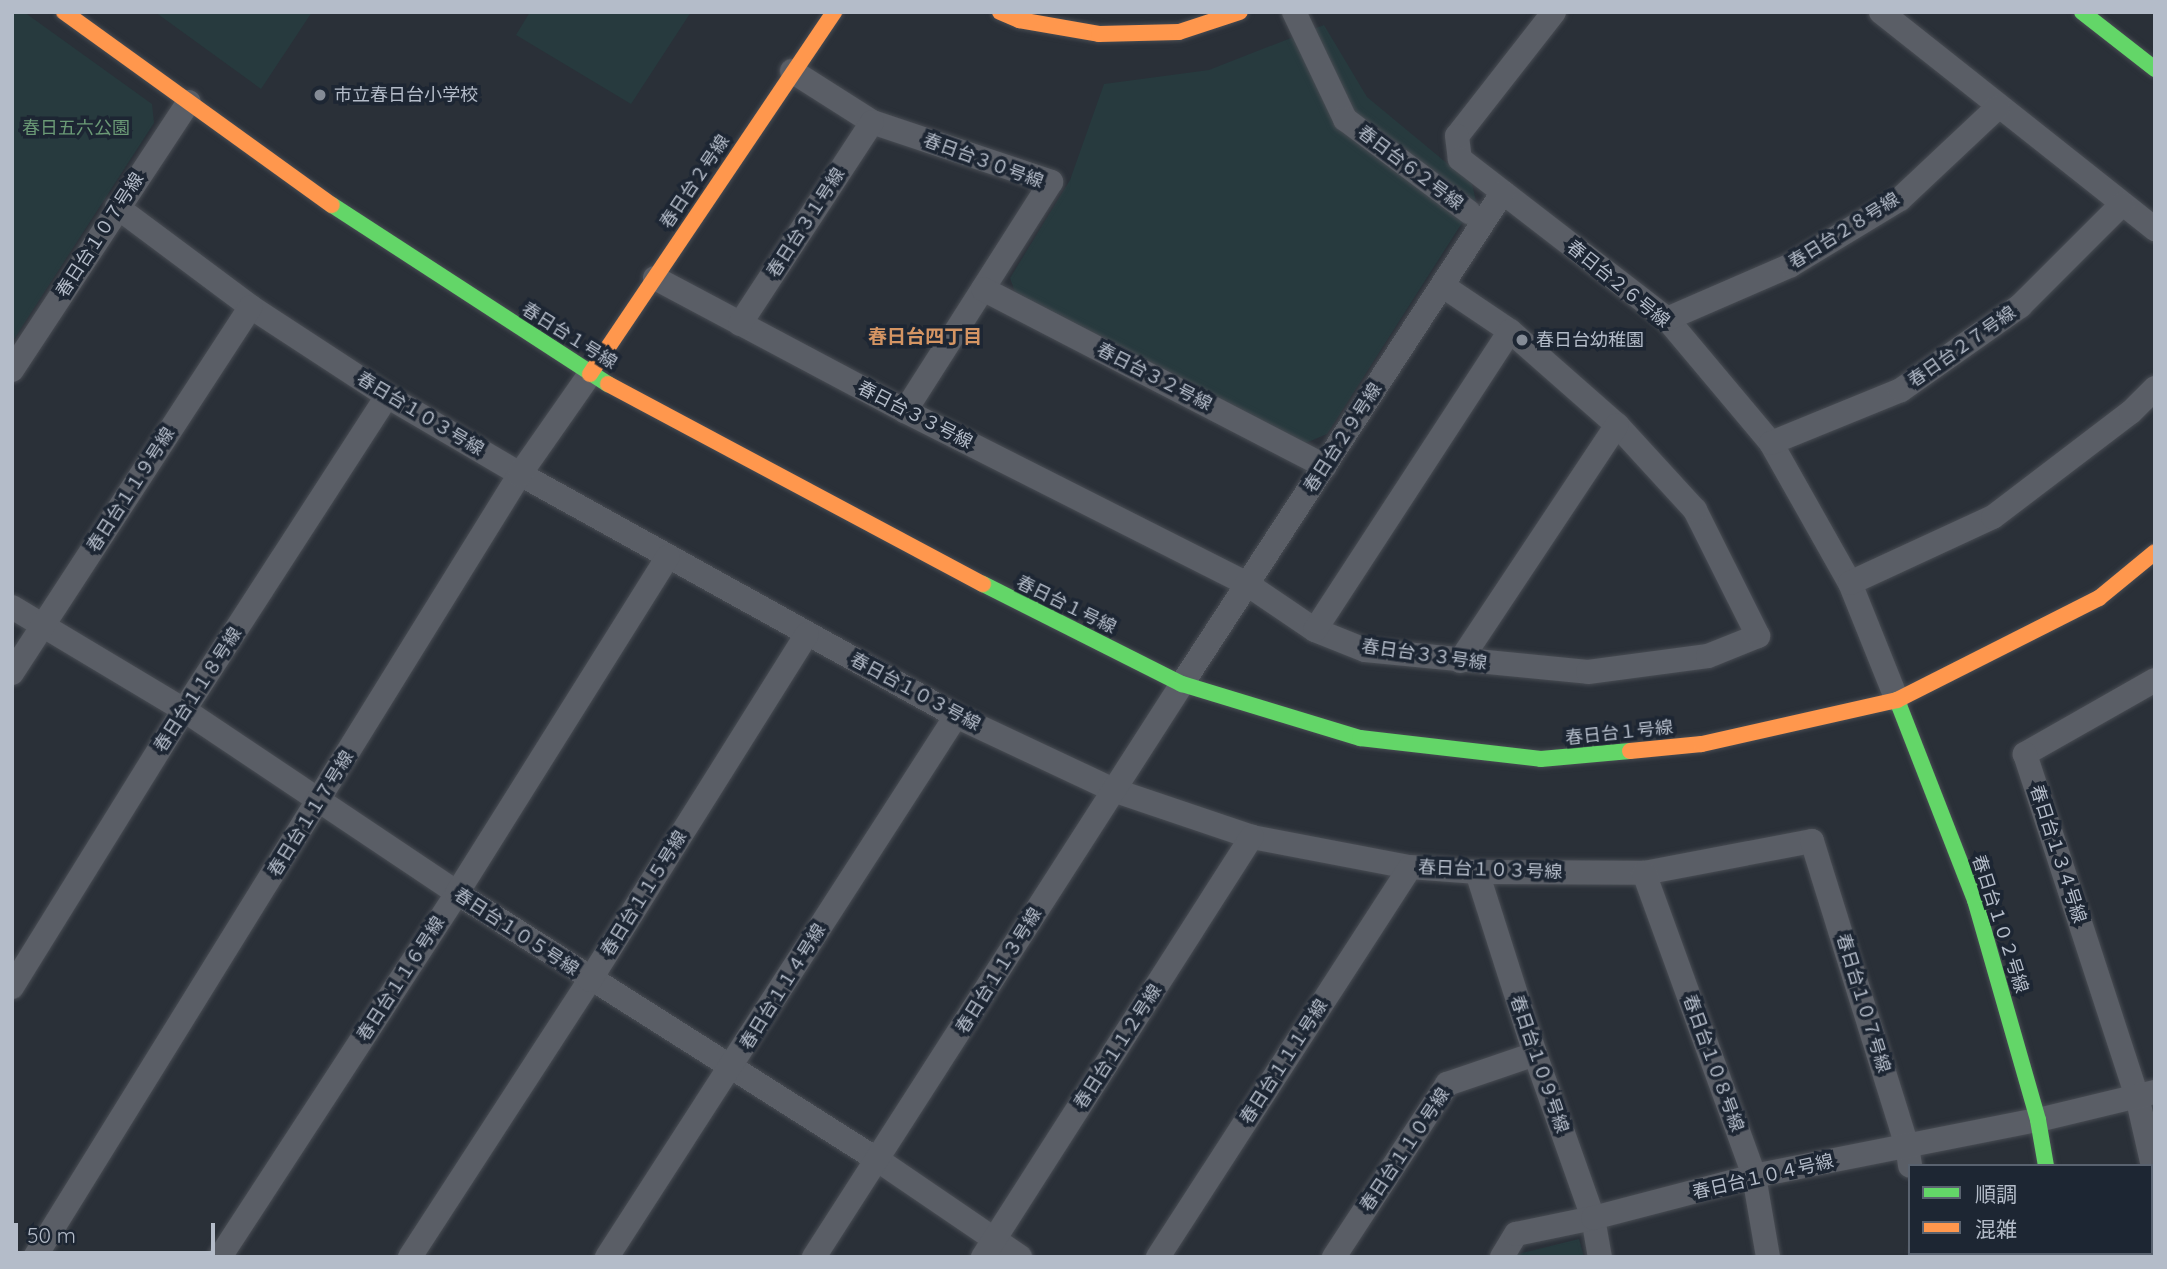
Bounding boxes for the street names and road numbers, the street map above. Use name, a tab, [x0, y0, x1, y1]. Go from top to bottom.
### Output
street label: 春日台６２号線	[1353, 121, 1467, 215]
street label: 春日台３０号線	[920, 129, 1046, 193]
street label: 春日台２号線	[656, 131, 734, 233]
street label: 春日台３１号線	[763, 164, 849, 282]
street label: 春日台１０７号線	[52, 169, 148, 301]
street label: 春日台２８号線	[1785, 188, 1903, 274]
street label: 春日台２６号線	[1562, 236, 1674, 332]
street label: 春日台１号線	[517, 298, 621, 374]
street label: 春日台２７号線	[1904, 302, 2020, 392]
street label: 春日台３２号線	[1093, 339, 1215, 415]
street label: 春日台１０３号線	[353, 368, 487, 460]
street label: 春日台３３号線	[854, 377, 976, 453]
street label: 春日台２９号線	[1300, 379, 1386, 497]
street label: 春日台１１９号線	[83, 424, 179, 556]
street label: 春日台１号線	[1013, 572, 1119, 638]
street label: 春日台１１８号線	[150, 624, 246, 756]
street label: 春日台３３号線	[1360, 636, 1488, 674]
street label: 春日台１０３号線	[846, 649, 984, 735]
street label: 春日台１号線	[1564, 717, 1674, 749]
street label: 春日台１１７号線	[264, 747, 358, 881]
street label: 春日台１３４号線	[2025, 782, 2091, 926]
street label: 春日台１１５号線	[597, 827, 691, 961]
street label: 春日台１０２号線	[1967, 852, 2033, 996]
street label: 春日台１０３号線	[1418, 857, 1562, 883]
street label: 春日台１０５号線	[450, 884, 582, 980]
street label: 春日台１１３号線	[952, 904, 1046, 1038]
street label: 春日台１１６号線	[353, 913, 449, 1045]
street label: 春日台１１４号線	[736, 920, 830, 1054]
street label: 春日台１０７号線	[1832, 931, 1894, 1075]
street label: 春日台１１２号線	[1070, 981, 1166, 1113]
street label: 春日台１０９号線	[1505, 992, 1573, 1136]
street label: 春日台１０８号線	[1678, 992, 1748, 1134]
street label: 春日台１１１号線	[1236, 996, 1332, 1128]
street label: 春日台１１０号線	[1356, 1084, 1454, 1216]
street label: 春日台１０４号線	[1690, 1150, 1836, 1204]

